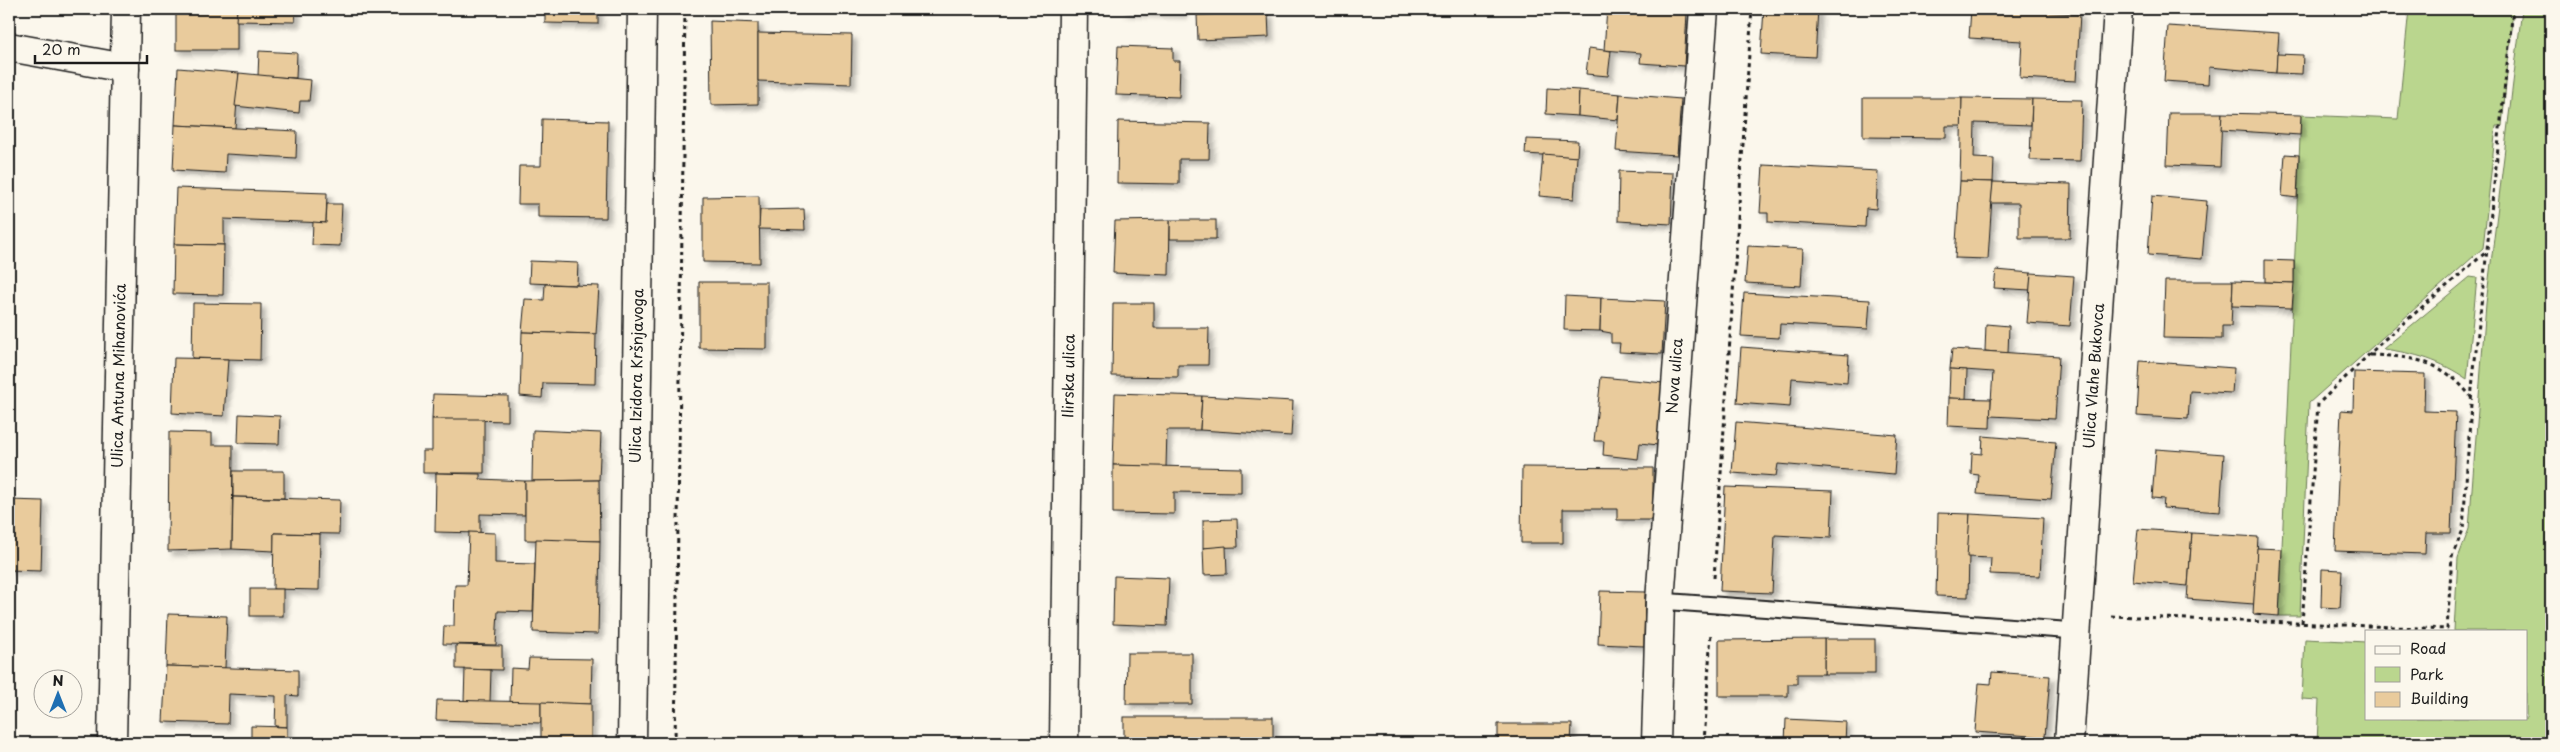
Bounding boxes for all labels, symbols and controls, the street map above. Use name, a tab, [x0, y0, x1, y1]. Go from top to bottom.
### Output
scale bar	[35, 32, 148, 64]
text: 20 m	[42, 37, 81, 60]
street label: Ulica Antuna Mihanovića	[104, 283, 131, 468]
street label: Ulica Izidora Kršnjavoga	[622, 288, 649, 464]
street label: Ulica Vlahe Bukovca	[2076, 302, 2109, 449]
street label: Ilirska ulica	[1055, 333, 1080, 418]
street label: Nova ulica	[1659, 337, 1688, 415]
legend	[2365, 630, 2528, 720]
text: Road	[2410, 636, 2446, 659]
text: Park	[2410, 662, 2444, 685]
north arrow	[32, 670, 82, 720]
text: N	[52, 670, 64, 691]
text: Building	[2410, 686, 2469, 709]

